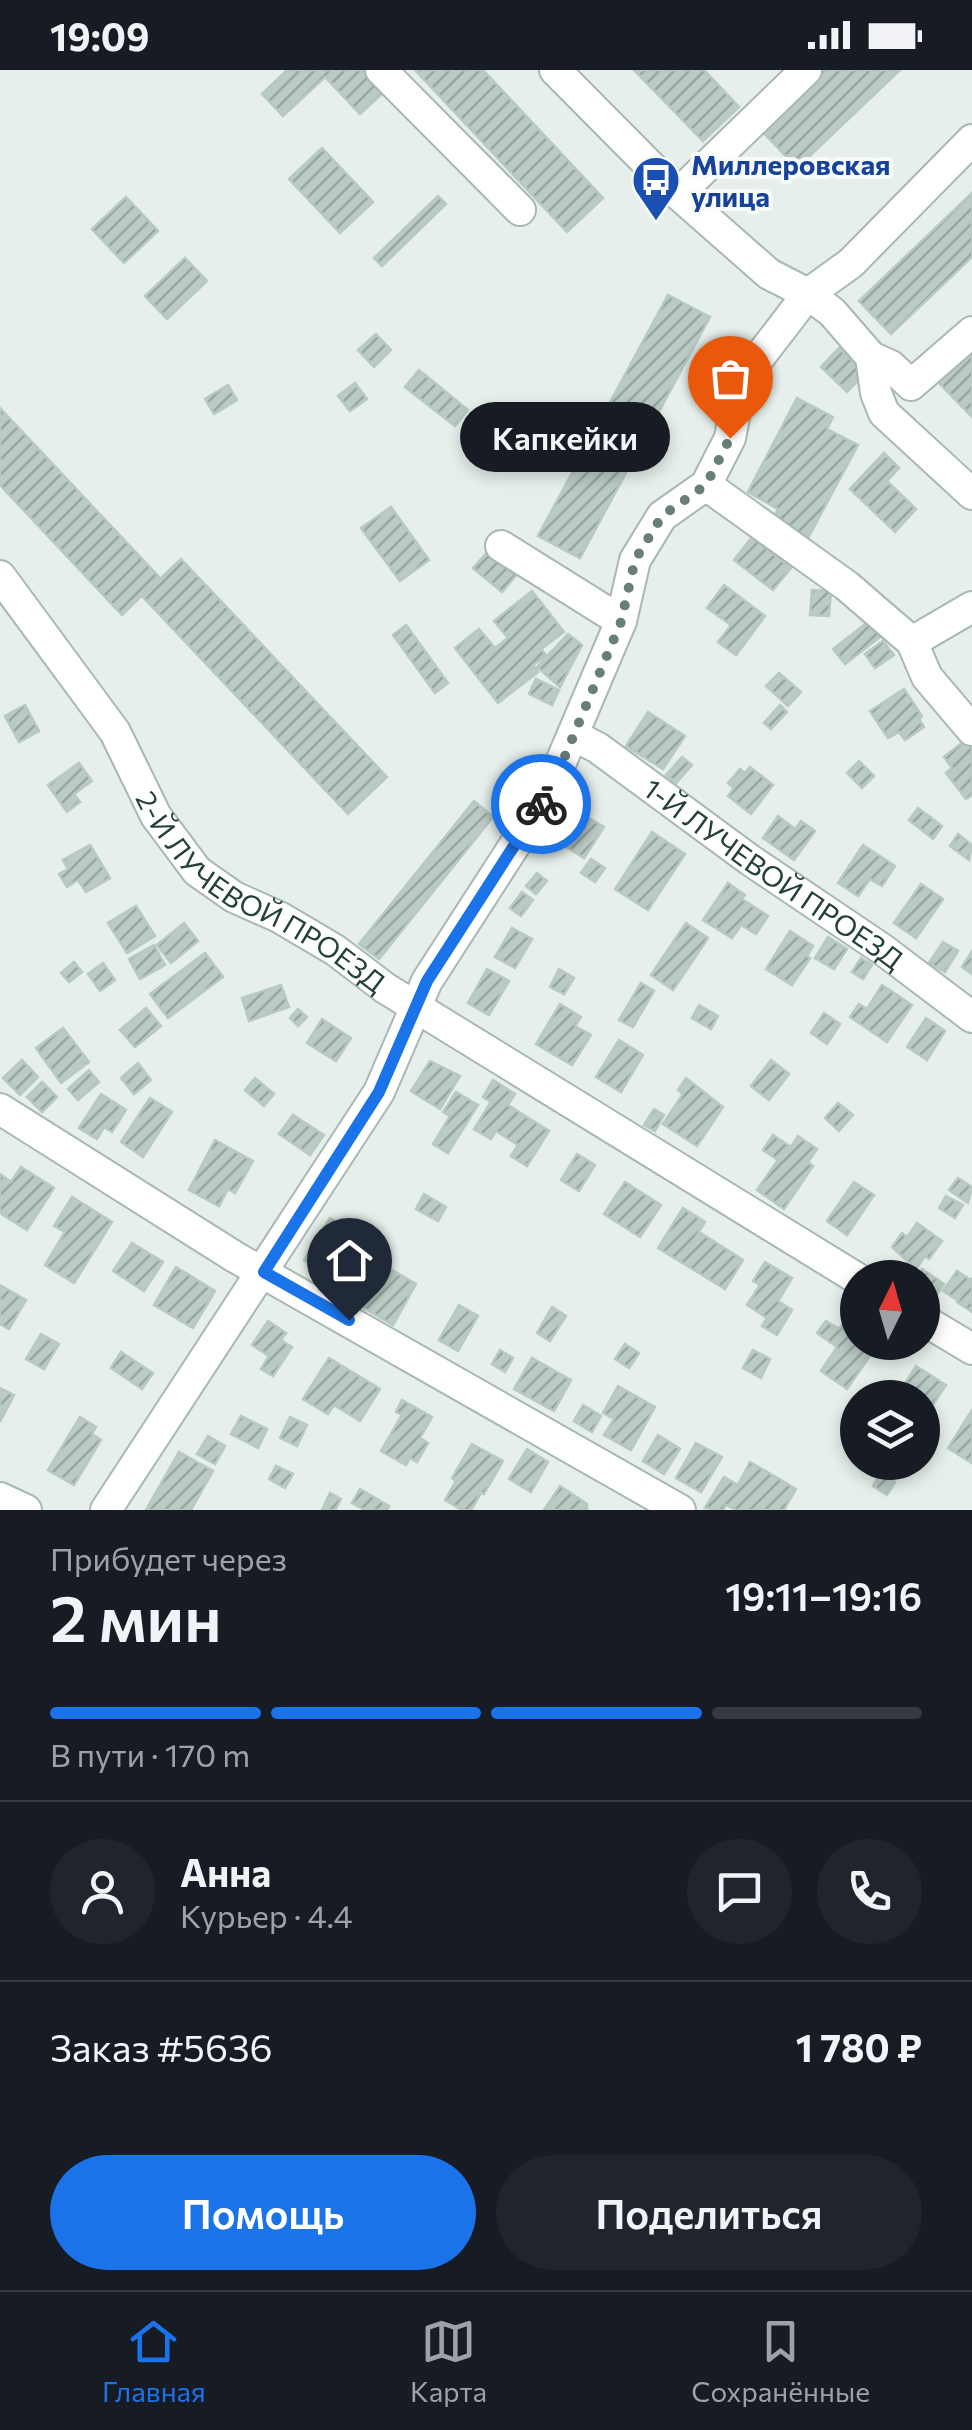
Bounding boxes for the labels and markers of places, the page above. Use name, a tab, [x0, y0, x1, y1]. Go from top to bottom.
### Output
place label: Миллеровская улица	[691, 147, 891, 213]
bus stop icon: Миллеровская улица	[630, 154, 682, 222]
pin	[688, 336, 773, 439]
callout: Капкейки	[460, 403, 670, 473]
pin	[307, 1218, 392, 1321]

